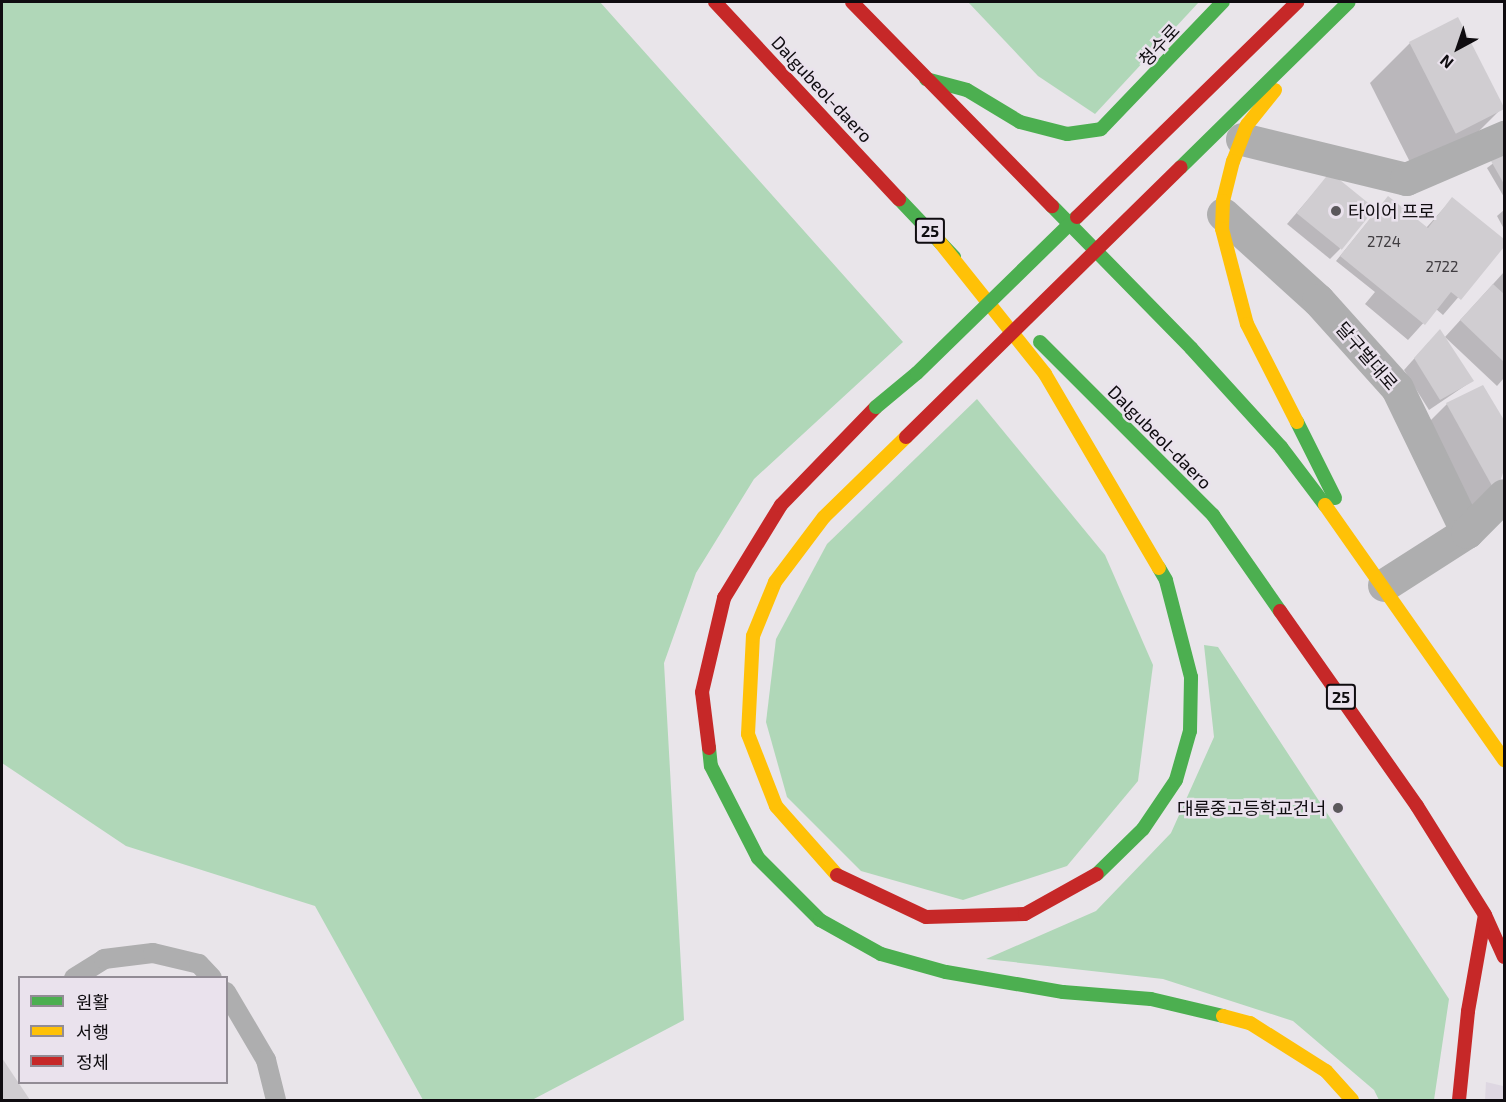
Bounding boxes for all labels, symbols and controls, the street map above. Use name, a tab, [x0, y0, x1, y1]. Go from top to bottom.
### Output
north arrow	[1428, 18, 1488, 78]
street label: 청수로	[1134, 19, 1184, 71]
street label: Dalgubeol-daero	[767, 31, 877, 147]
text: N	[1436, 51, 1457, 73]
place label: 타이어 프로	[1348, 200, 1435, 222]
marker: 타이어 프로	[1329, 204, 1343, 218]
road number: 25	[914, 218, 946, 244]
house number: 2724	[1367, 233, 1401, 251]
house number: 2722	[1426, 258, 1458, 276]
street label: 달구벌대로	[1332, 318, 1402, 394]
street label: Dalgubeol-daero	[1104, 381, 1216, 493]
road number: 25	[1324, 684, 1358, 710]
place label: 대륜중고등학교건너	[1177, 797, 1326, 819]
marker: 대륜중고등학교건너	[1331, 801, 1345, 815]
legend	[18, 976, 228, 1084]
text: 원활	[76, 991, 109, 1013]
text: 서행	[76, 1021, 109, 1043]
text: 정체	[76, 1051, 109, 1073]

